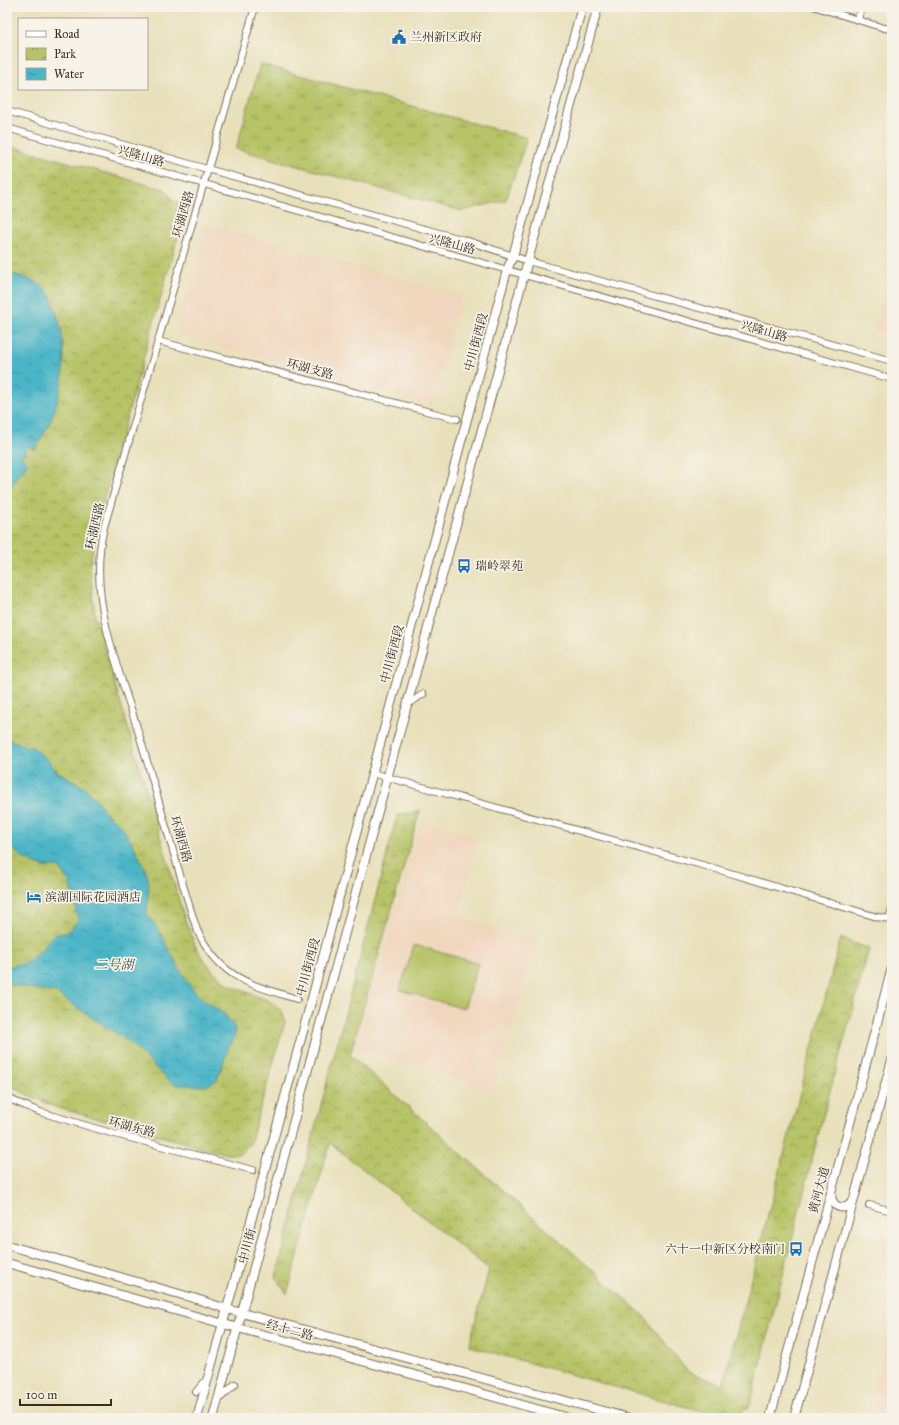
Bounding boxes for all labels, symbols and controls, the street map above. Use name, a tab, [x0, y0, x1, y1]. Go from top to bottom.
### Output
legend	[18, 18, 148, 90]
text: Road	[54, 27, 80, 41]
public building icon: 兰州新区政府	[391, 29, 407, 45]
place label: 兰州新区政府	[410, 30, 482, 44]
text: Park	[54, 47, 76, 61]
text: Water	[54, 67, 84, 81]
street label: 兴隆山路	[116, 143, 166, 169]
street label: 环湖西路	[170, 189, 196, 239]
street label: 兴隆山路	[427, 231, 477, 257]
street label: 中川街西段	[461, 311, 491, 373]
street label: 兴隆山路	[739, 318, 789, 344]
street label: 环湖支路	[285, 356, 335, 382]
street label: 环湖西路	[83, 501, 107, 551]
bus stop icon: 瑞岭翠苑	[456, 558, 472, 574]
place label: 瑞岭翠苑	[475, 559, 523, 573]
street label: 中川街西段	[377, 623, 407, 685]
street label: 环湖西路	[168, 814, 194, 864]
hotel icon: 滨湖国际花园酒店	[26, 889, 42, 905]
place label: 滨湖国际花园酒店	[45, 890, 141, 904]
street label: 中川街西段	[293, 936, 323, 998]
water label: 二号湖	[94, 957, 135, 973]
street label: 环湖东路	[107, 1114, 157, 1140]
street label: 黄河大道	[806, 1165, 832, 1215]
street label: 中川街	[236, 1226, 259, 1265]
bus stop icon: 六十一中新区分校南门	[788, 1241, 804, 1257]
place label: 六十一中新区分校南门	[665, 1242, 785, 1256]
street label: 经十二路	[265, 1317, 315, 1343]
scale bar	[20, 1381, 111, 1407]
text: 100 m	[26, 1388, 57, 1402]

